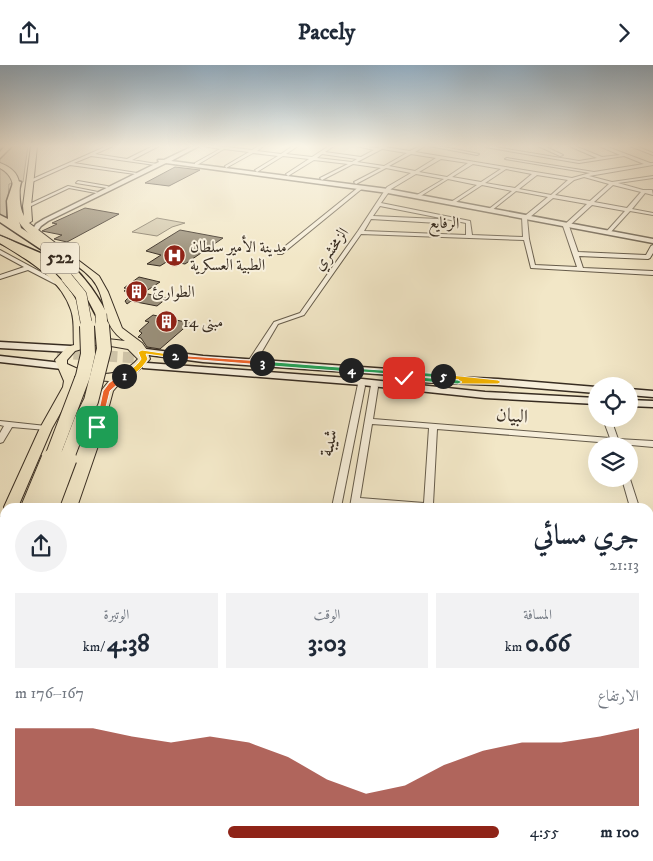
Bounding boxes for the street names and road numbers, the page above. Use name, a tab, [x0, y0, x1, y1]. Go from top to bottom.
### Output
street label: الرفايع	[428, 212, 460, 239]
street label: الزمخشري	[309, 224, 355, 276]
road number: 522	[41, 243, 79, 273]
street label: البيان	[495, 403, 529, 429]
street label: شيبة	[315, 427, 343, 459]

